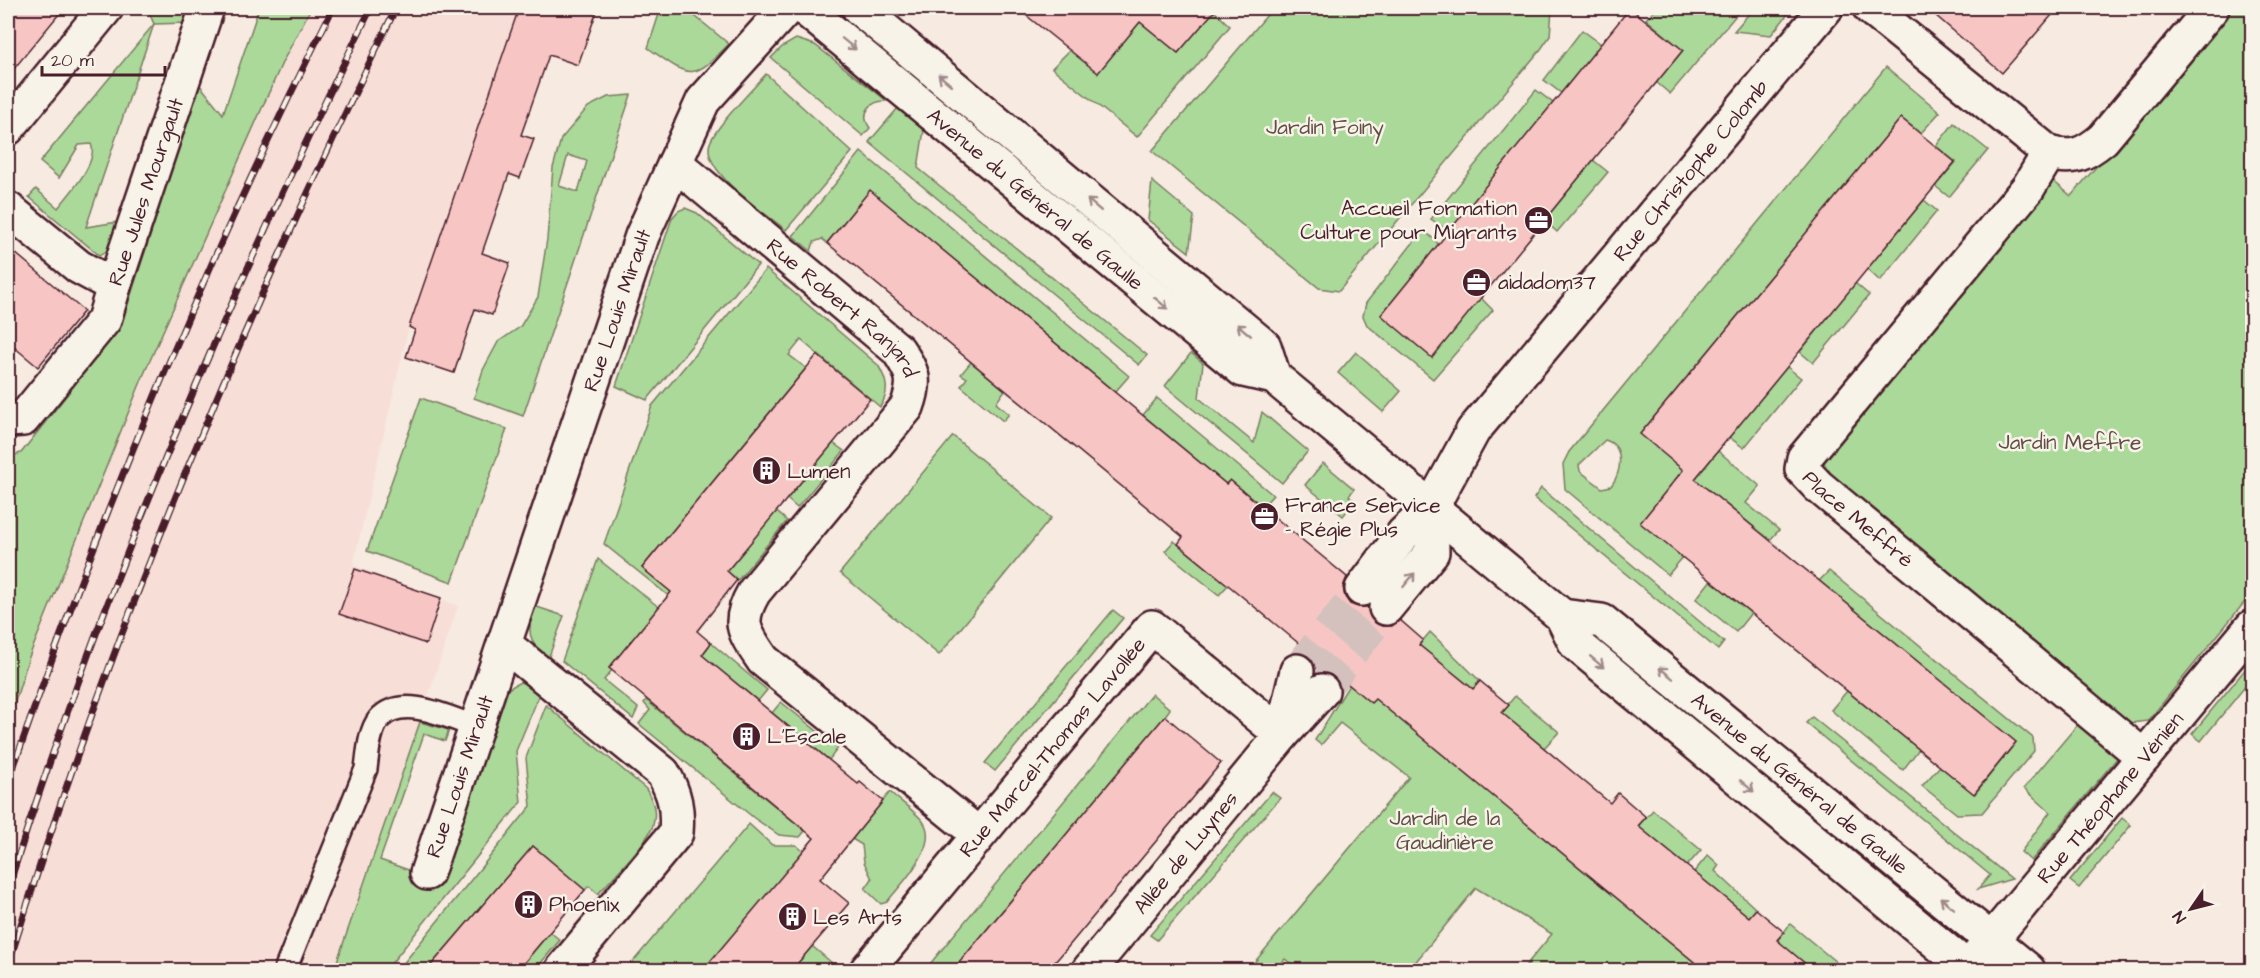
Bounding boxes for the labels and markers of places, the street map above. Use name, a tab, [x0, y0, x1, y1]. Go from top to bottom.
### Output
place label: Accueil Formation Culture pour Migrants	[1300, 194, 1517, 249]
office icon: Accueil Formation Culture pour Migrants	[1522, 204, 1554, 236]
office icon: aidadom37	[1461, 266, 1493, 298]
place label: aidadom37	[1498, 268, 1596, 297]
building icon: Lumen	[750, 455, 782, 487]
place label: Lumen	[787, 457, 850, 486]
place label: France Service - Régie Plus	[1285, 491, 1441, 546]
office icon: France Service - Régie Plus	[1248, 501, 1280, 533]
building icon: L'Escale	[730, 720, 762, 752]
place label: L'Escale	[767, 722, 847, 751]
building icon: Phoenix	[512, 888, 544, 920]
place label: Phoenix	[549, 890, 620, 919]
building icon: Les Arts	[776, 901, 808, 933]
place label: Les Arts	[813, 903, 902, 932]

